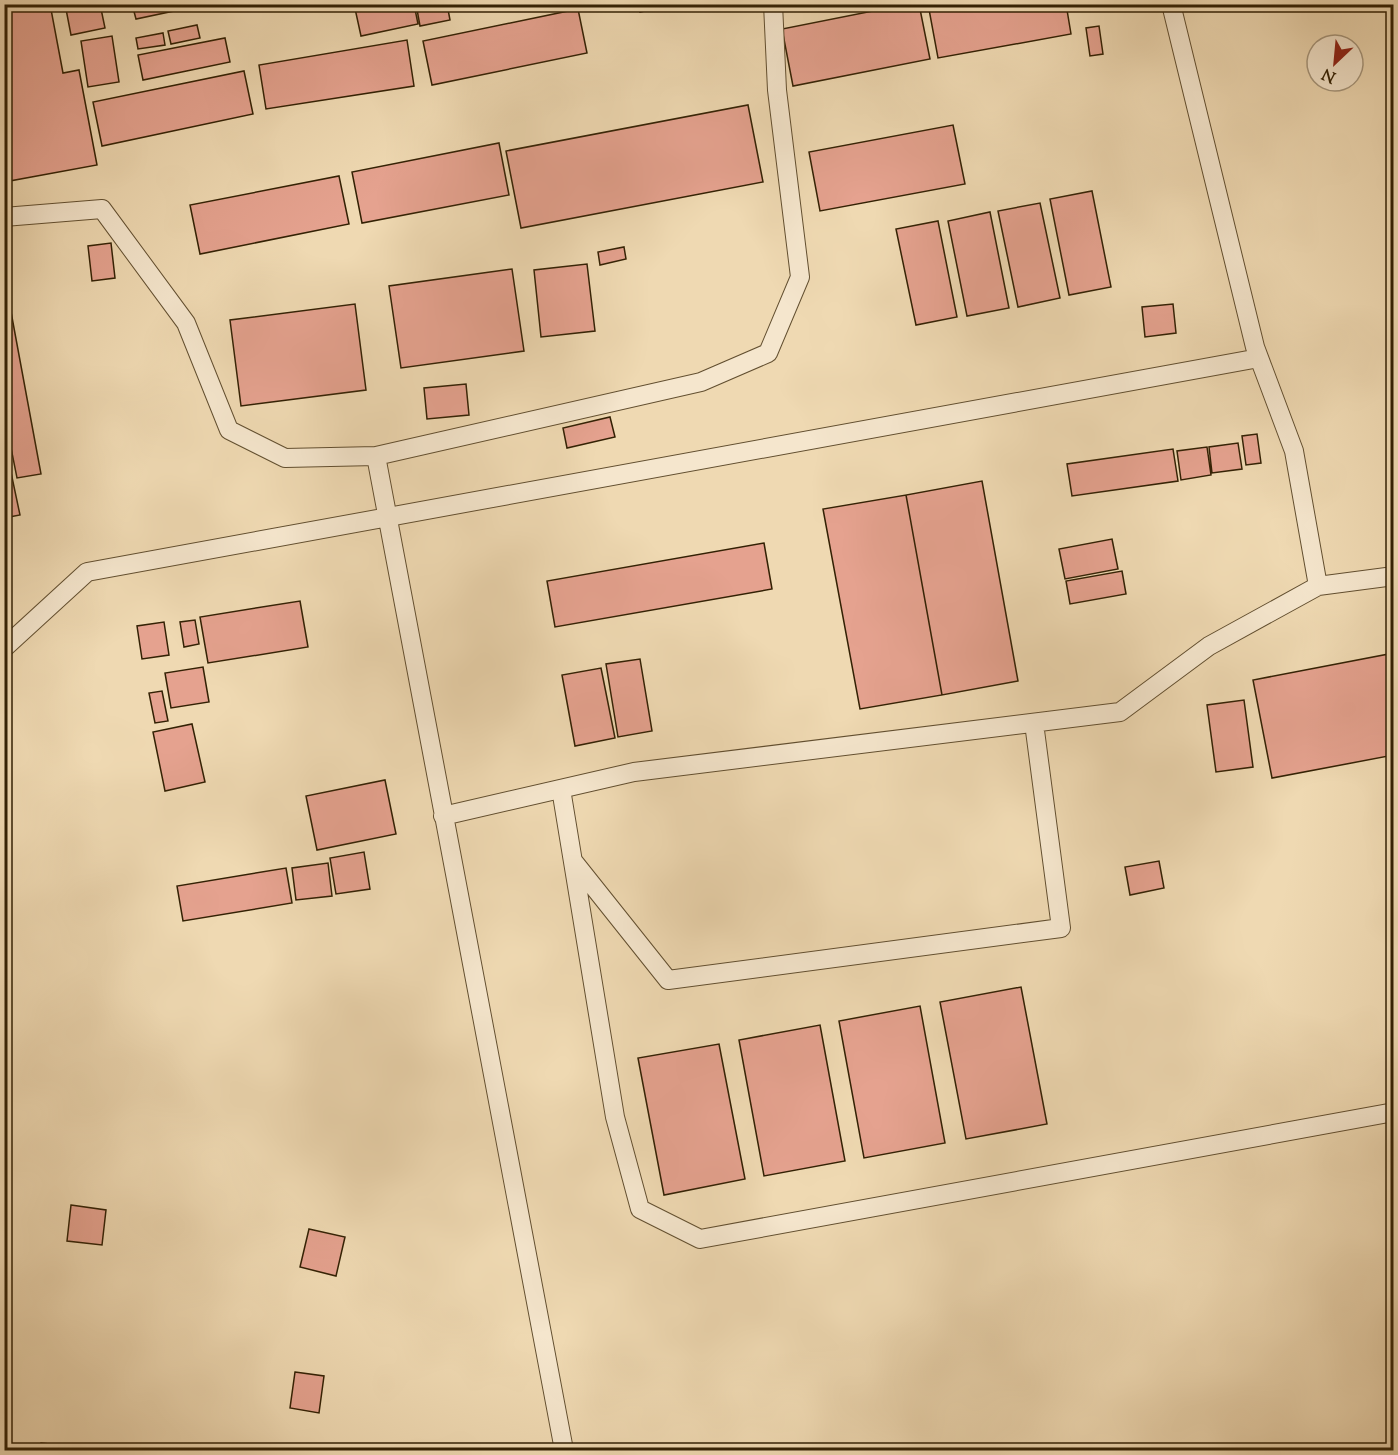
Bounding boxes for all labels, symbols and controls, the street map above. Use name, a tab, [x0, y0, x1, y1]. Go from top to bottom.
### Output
north arrow	[1305, 33, 1365, 93]
text: N	[1319, 61, 1340, 87]

